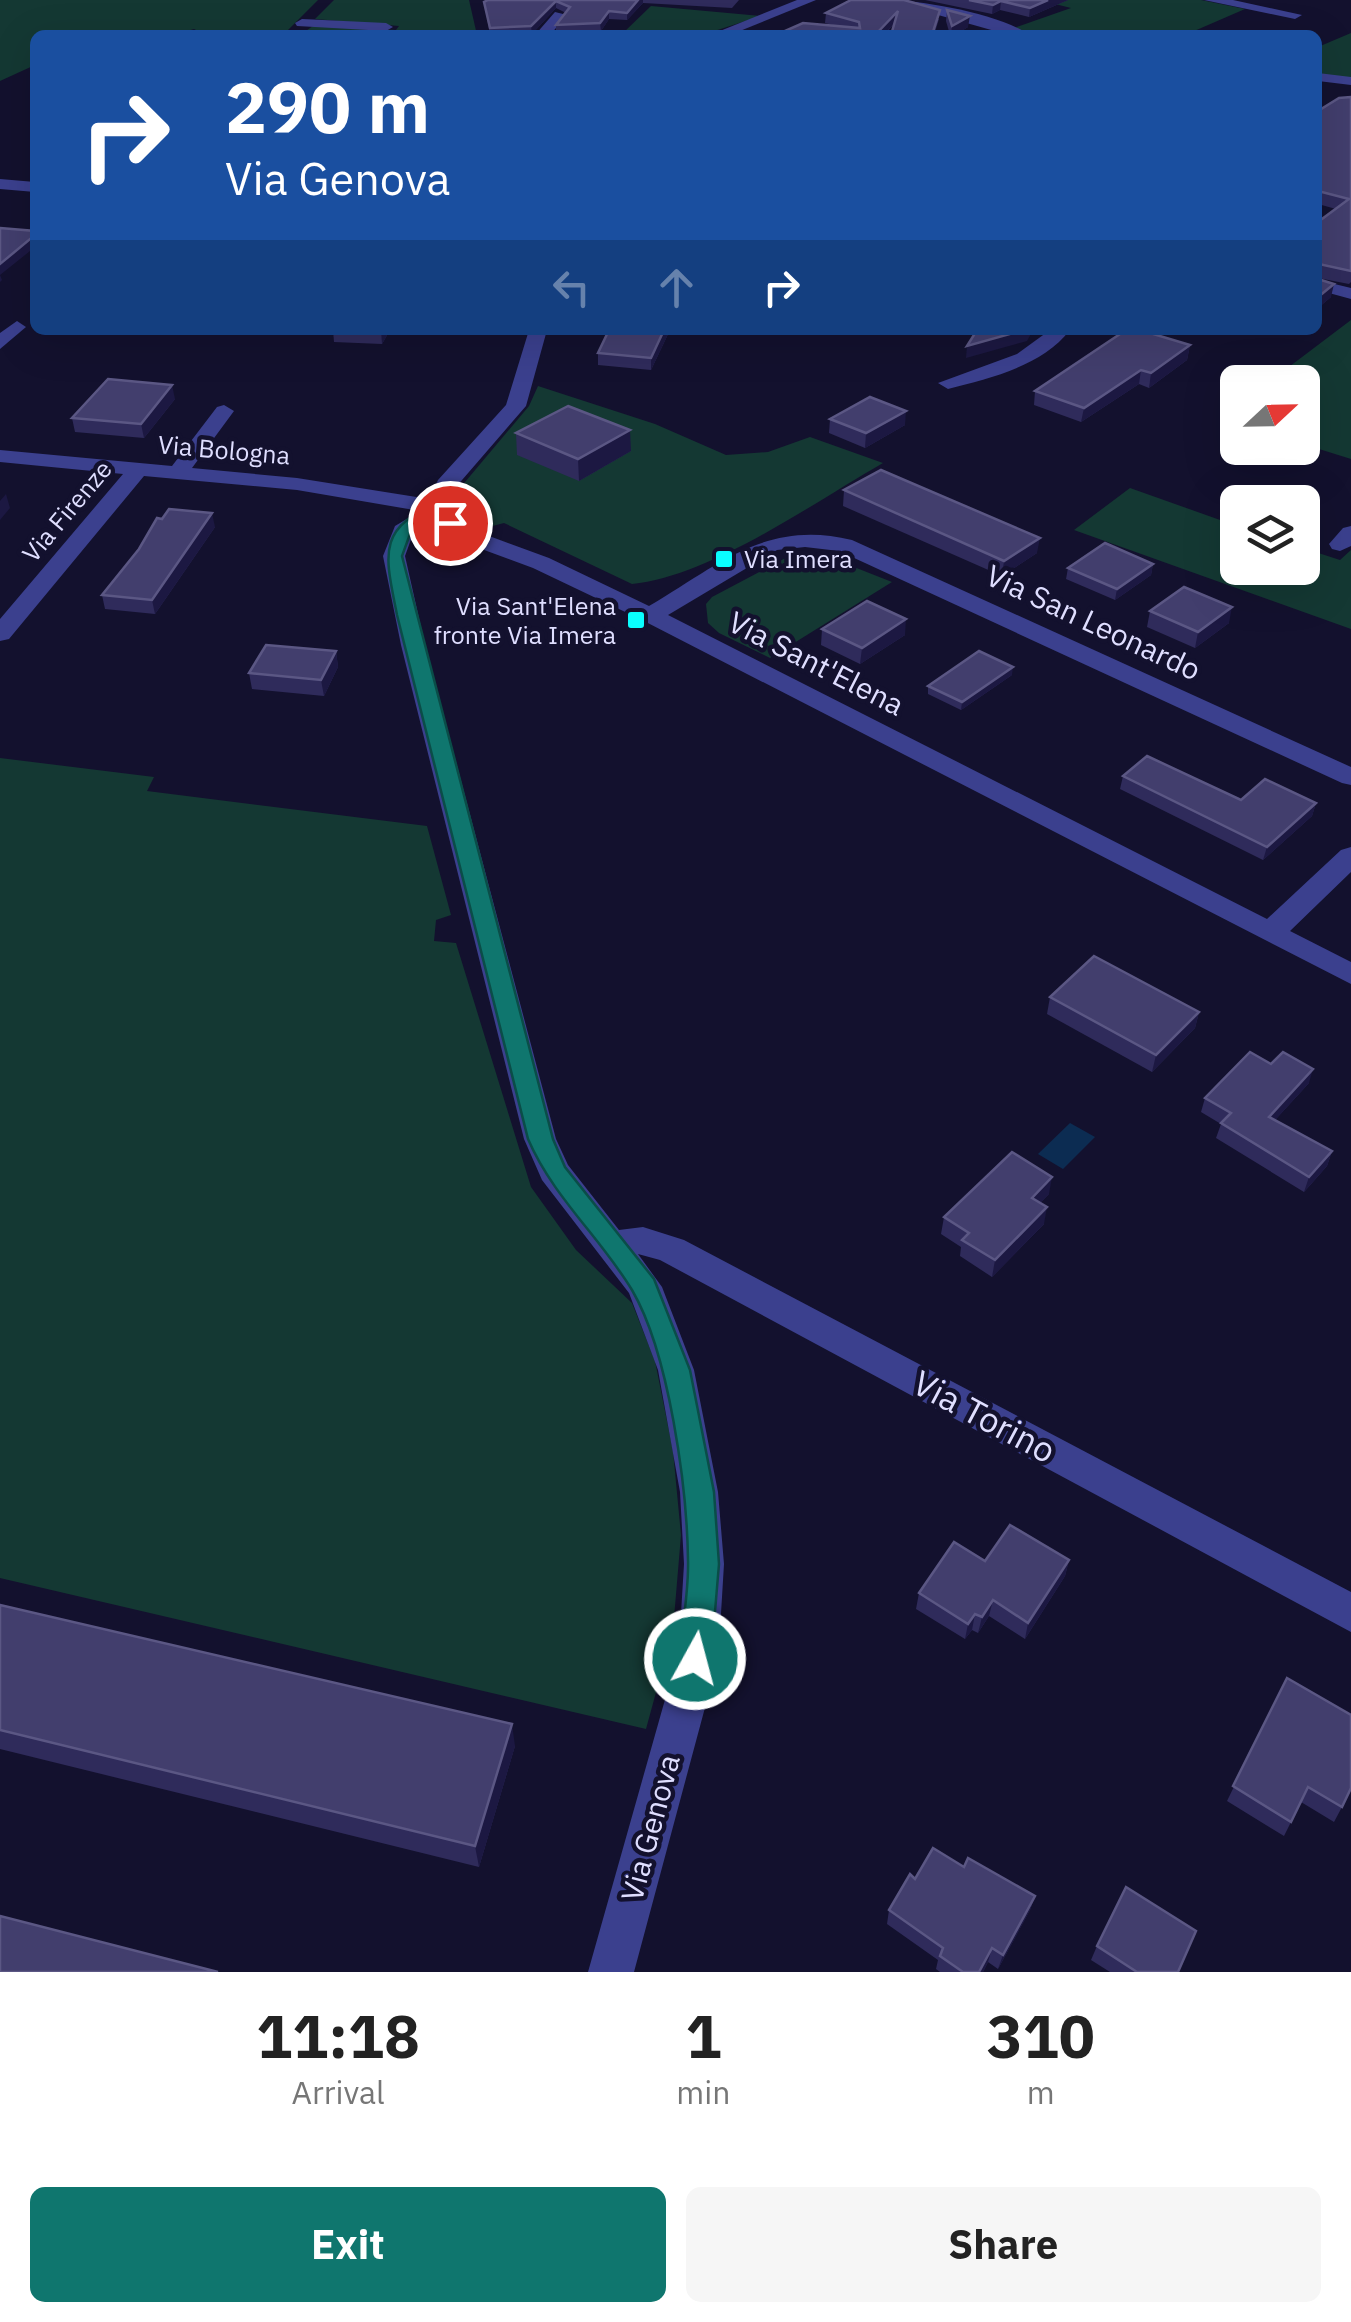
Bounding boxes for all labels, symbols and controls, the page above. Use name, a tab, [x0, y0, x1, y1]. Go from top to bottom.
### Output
text: 290 m	[225, 61, 430, 152]
icon: right	[60, 70, 190, 200]
text: Via Genova	[225, 149, 450, 207]
icon: left	[544, 260, 599, 315]
icon: ahead	[649, 260, 704, 315]
icon: right	[754, 260, 809, 315]
north arrow	[1220, 365, 1320, 465]
map controls	[1220, 365, 1320, 585]
street label: Via Bologna	[157, 427, 292, 472]
street label: Via Firenze	[14, 453, 119, 568]
pin	[408, 481, 493, 566]
button: layers	[1220, 485, 1320, 585]
icon: arrive	[423, 496, 478, 551]
place label: Via Imera	[744, 542, 853, 575]
marker: Via Imera	[713, 548, 735, 570]
street label: Via San Leonardo	[980, 555, 1207, 688]
place label: Via Sant'Elena fronte Via Imera	[434, 589, 616, 651]
street label: Via Sant'Elena	[722, 602, 911, 724]
marker: Via Sant'Elena fronte Via Imera	[625, 609, 647, 631]
street label: Via Torino	[905, 1359, 1064, 1473]
position arrow	[643, 1607, 747, 1711]
street label: Via Genova	[611, 1750, 688, 1905]
text: 11:18	[256, 1996, 420, 2075]
text: 1	[685, 1996, 721, 2075]
text: 310	[987, 1996, 1095, 2075]
text: Arrival	[292, 2071, 385, 2113]
text: min	[676, 2071, 730, 2113]
text: m	[1027, 2071, 1055, 2113]
button: Exit	[30, 2187, 666, 2302]
button: Share	[686, 2187, 1321, 2302]

